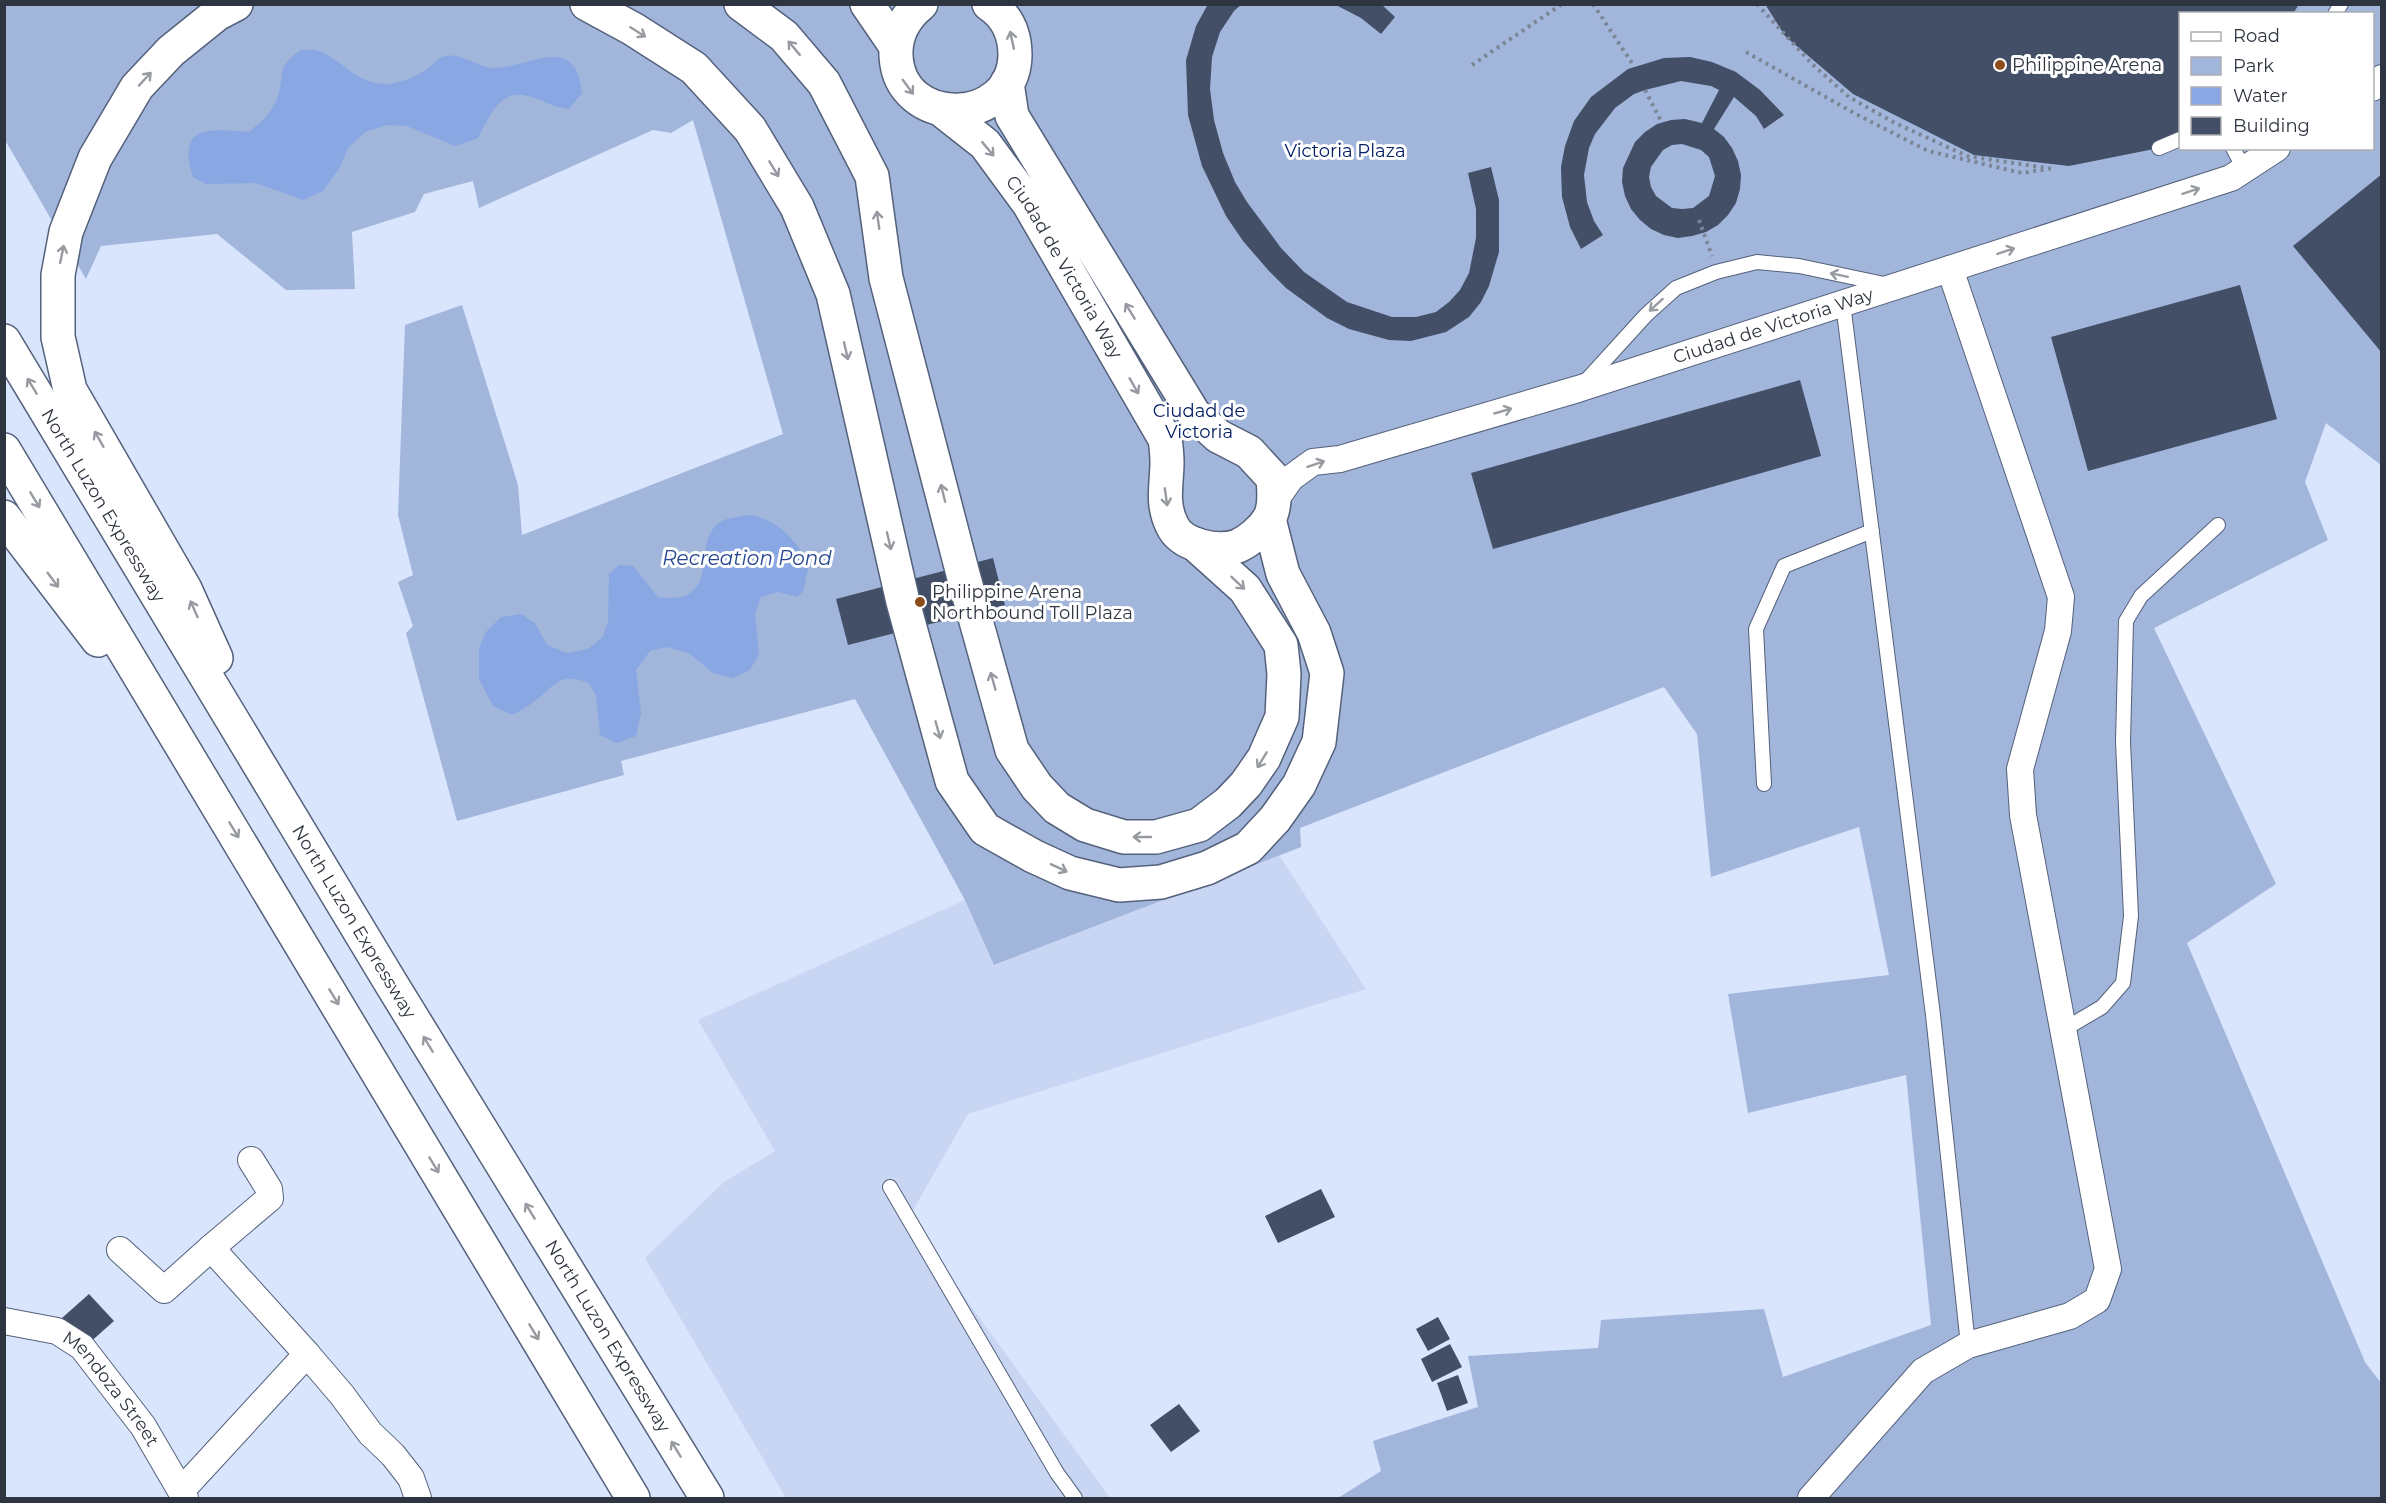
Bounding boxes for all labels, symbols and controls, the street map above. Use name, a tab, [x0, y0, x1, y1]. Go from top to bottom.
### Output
legend	[2179, 12, 2374, 150]
text: Road	[2233, 25, 2280, 47]
one-way arrow	[629, 27, 646, 39]
one-way arrow	[1006, 31, 1018, 50]
one-way arrow	[787, 41, 801, 56]
place label: Philippine Arena	[2012, 54, 2162, 76]
text: Park	[2233, 55, 2274, 77]
marker: Philippine Arena	[1993, 58, 2007, 72]
one-way arrow	[138, 72, 152, 87]
one-way arrow	[902, 78, 914, 94]
text: Water	[2233, 85, 2288, 107]
text: Building	[2233, 115, 2310, 137]
park label: Victoria Plaza	[1284, 140, 1406, 162]
one-way arrow	[981, 141, 994, 157]
one-way arrow	[768, 160, 780, 177]
street label: Ciudad de Victoria Way	[1001, 171, 1127, 363]
one-way arrow	[2181, 185, 2200, 196]
one-way arrow	[872, 211, 883, 230]
one-way arrow	[57, 244, 68, 264]
one-way arrow	[1996, 245, 2015, 256]
one-way arrow	[1830, 268, 1849, 280]
street label: Ciudad de Victoria Way	[1670, 283, 1876, 369]
one-way arrow	[1649, 298, 1664, 312]
one-way arrow	[1124, 303, 1136, 320]
one-way arrow	[840, 341, 852, 360]
one-way arrow	[1129, 376, 1140, 394]
one-way arrow	[25, 378, 37, 395]
park label: Ciudad de Victoria	[1153, 400, 1245, 443]
street label: North Luzon Expressway	[36, 405, 170, 606]
one-way arrow	[1493, 405, 1512, 417]
one-way arrow	[92, 431, 104, 448]
one-way arrow	[1306, 457, 1324, 468]
one-way arrow	[936, 484, 948, 503]
one-way arrow	[1160, 487, 1171, 506]
one-way arrow	[29, 491, 41, 508]
one-way arrow	[884, 531, 895, 550]
water label: Recreation Pond	[662, 546, 832, 570]
one-way arrow	[46, 572, 59, 588]
one-way arrow	[1231, 576, 1246, 590]
place label: Philippine Arena Northbound Toll Plaza	[932, 581, 1133, 624]
marker: Philippine Arena Northbound Toll Plaza	[913, 595, 927, 609]
one-way arrow	[188, 600, 199, 619]
one-way arrow	[986, 672, 998, 691]
one-way arrow	[933, 720, 944, 739]
one-way arrow	[1256, 751, 1268, 768]
one-way arrow	[228, 821, 240, 838]
street label: North Luzon Expressway	[287, 821, 421, 1023]
one-way arrow	[1133, 831, 1153, 843]
one-way arrow	[1050, 863, 1068, 874]
one-way arrow	[329, 988, 340, 1006]
one-way arrow	[422, 1036, 434, 1053]
one-way arrow	[428, 1156, 440, 1173]
one-way arrow	[524, 1203, 536, 1220]
street label: North Luzon Expressway	[540, 1236, 675, 1437]
one-way arrow	[528, 1323, 540, 1340]
street label: Mendoza Street	[58, 1326, 164, 1450]
one-way arrow	[670, 1441, 682, 1458]

